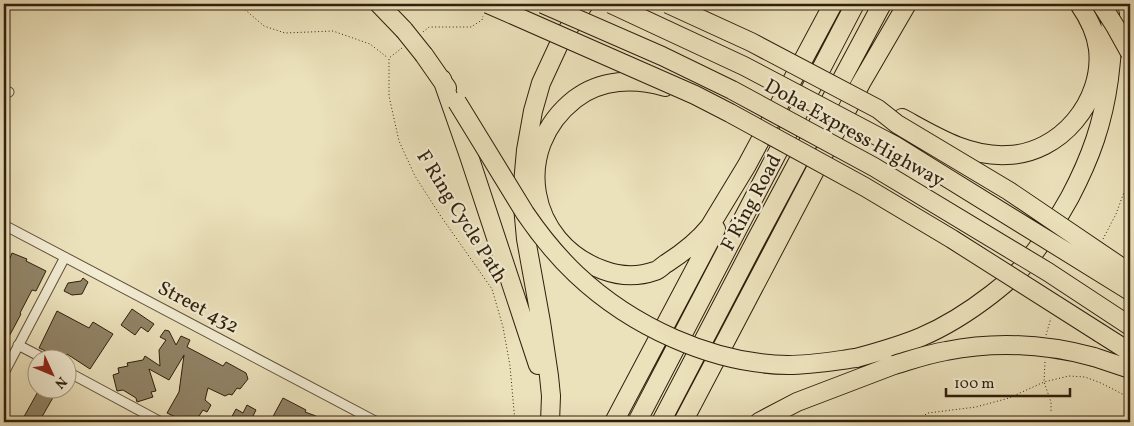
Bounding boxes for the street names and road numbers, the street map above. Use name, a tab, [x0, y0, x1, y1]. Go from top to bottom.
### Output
street label: Doha Express Highway	[759, 73, 949, 195]
street label: F Ring Cycle Path	[409, 145, 513, 289]
street label: F Ring Road	[715, 150, 789, 256]
street label: Street 432	[152, 275, 244, 341]

